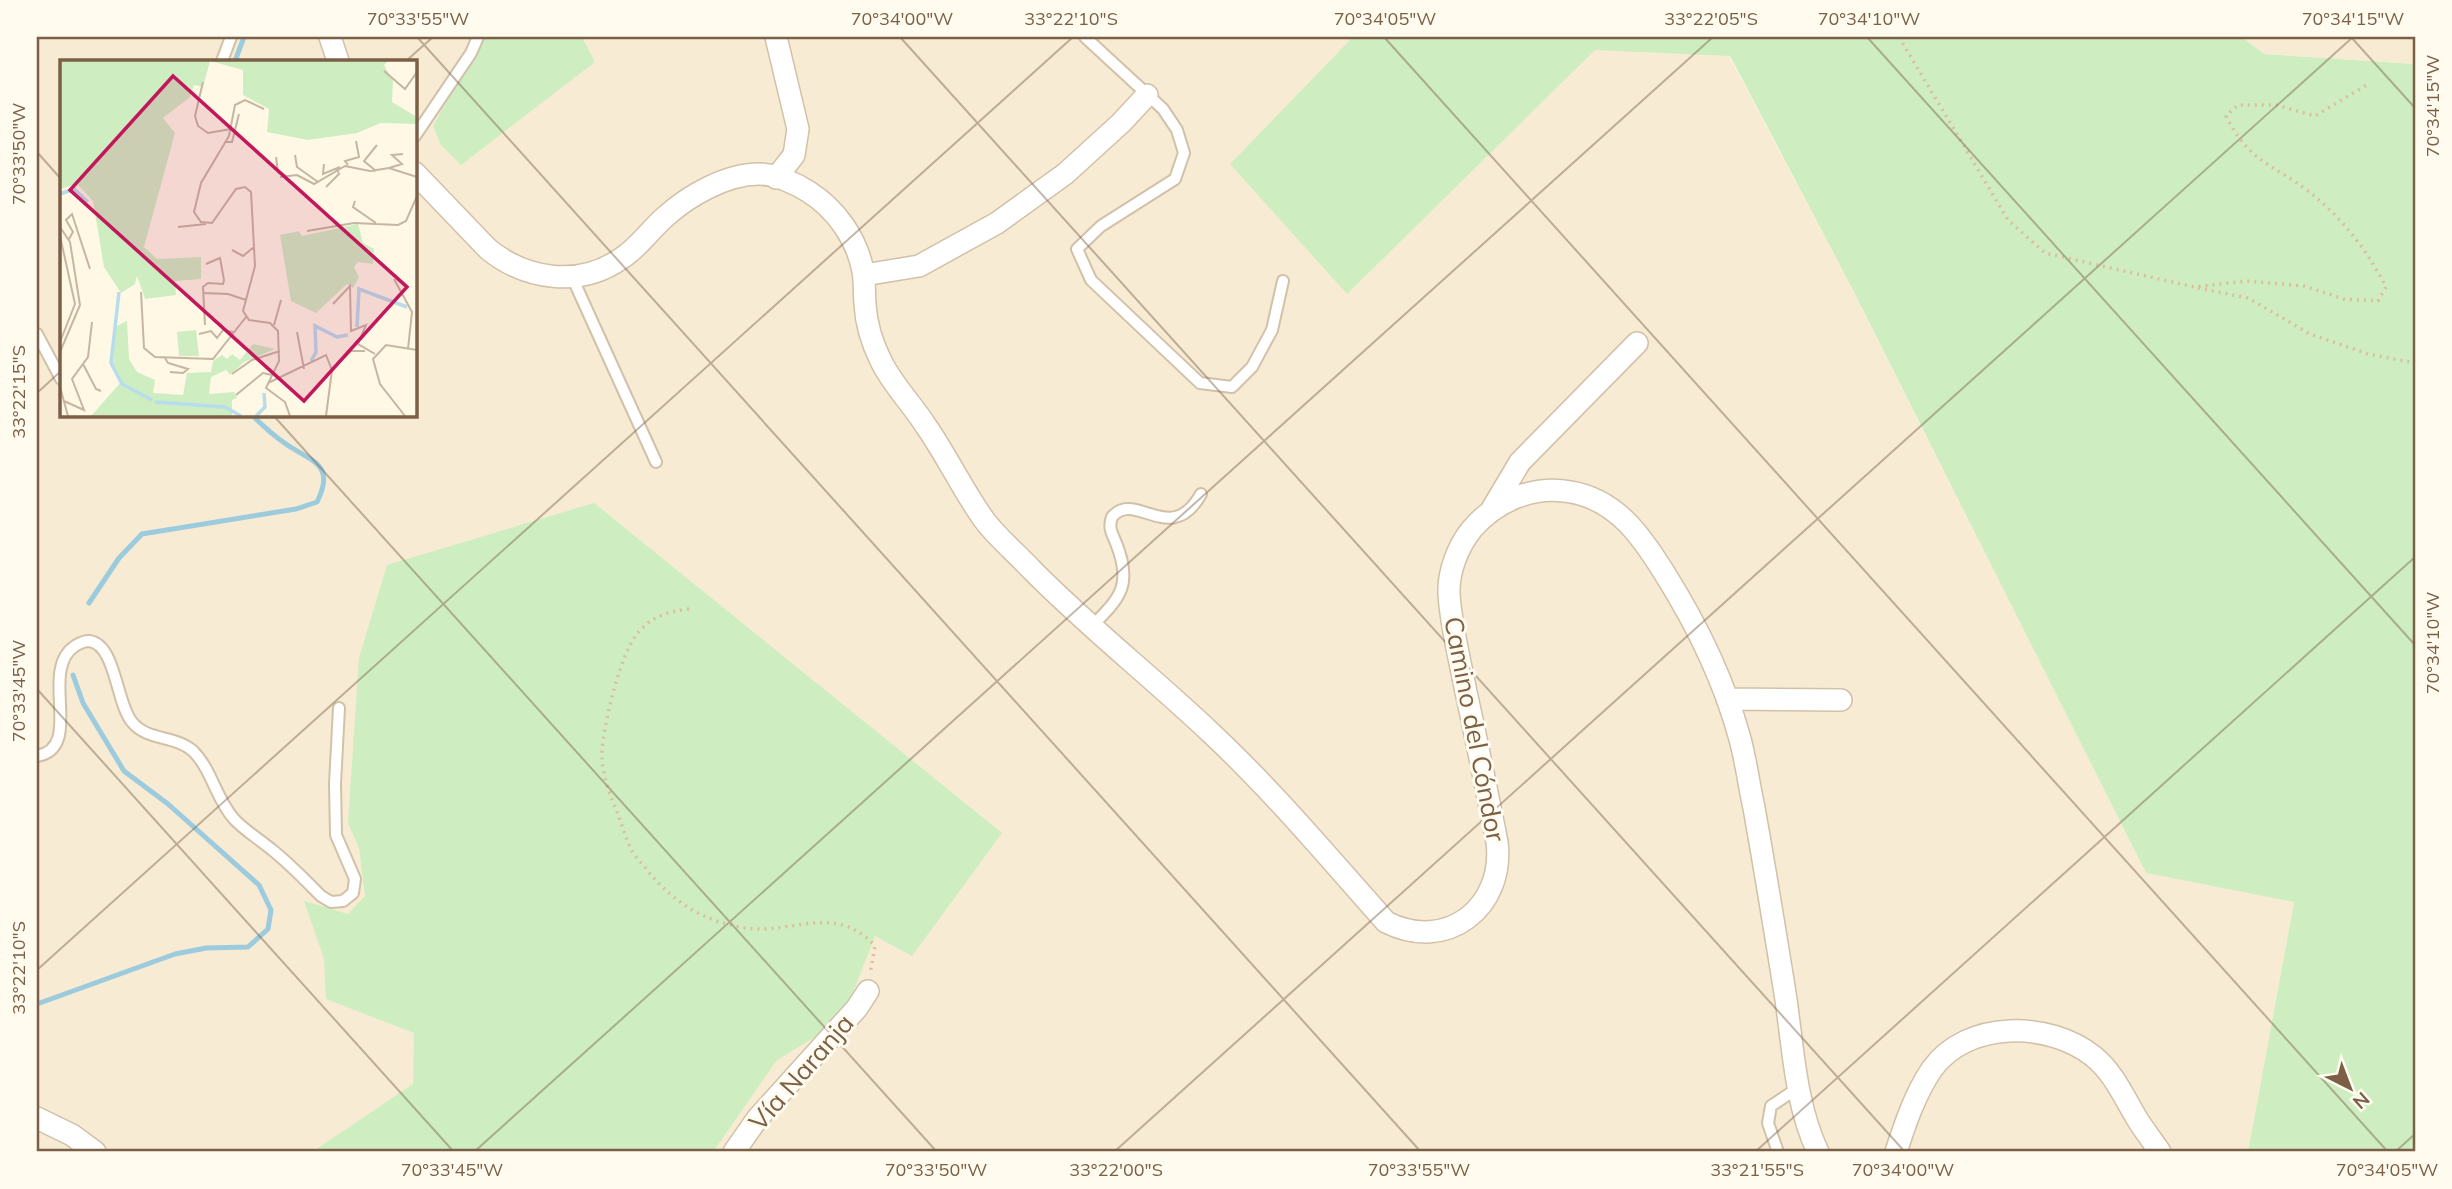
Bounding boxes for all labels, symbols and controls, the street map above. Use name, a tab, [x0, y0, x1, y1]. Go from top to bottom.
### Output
text: 70°33'55"W	[367, 7, 469, 30]
text: 70°34'00"W	[851, 7, 953, 30]
text: 33°22'10"S	[1024, 7, 1118, 30]
text: 70°34'05"W	[1334, 7, 1436, 30]
text: 33°22'05"S	[1664, 7, 1758, 30]
text: 70°34'10"W	[1818, 7, 1920, 30]
text: 70°34'15"W	[2302, 7, 2404, 30]
text: 70°34'15"W	[2421, 55, 2444, 157]
inset map	[60, 60, 416, 416]
text: 70°33'50"W	[7, 103, 30, 205]
text: 33°22'15"S	[7, 345, 30, 439]
text: 70°34'10"W	[2421, 592, 2444, 694]
street label: Camino del Cóndor	[1437, 614, 1513, 845]
text: 70°33'45"W	[7, 640, 30, 742]
text: 33°22'10"S	[7, 921, 30, 1015]
street label: Vía Naranja	[741, 1007, 861, 1137]
north arrow	[2316, 1052, 2386, 1122]
text: N	[2348, 1087, 2375, 1114]
text: 70°33'45"W	[401, 1158, 503, 1181]
text: 70°33'50"W	[885, 1158, 987, 1181]
text: 33°22'00"S	[1069, 1158, 1163, 1181]
text: 70°33'55"W	[1368, 1158, 1470, 1181]
text: 33°21'55"S	[1710, 1158, 1804, 1181]
text: 70°34'00"W	[1852, 1158, 1954, 1181]
text: 70°34'05"W	[2336, 1158, 2438, 1181]

